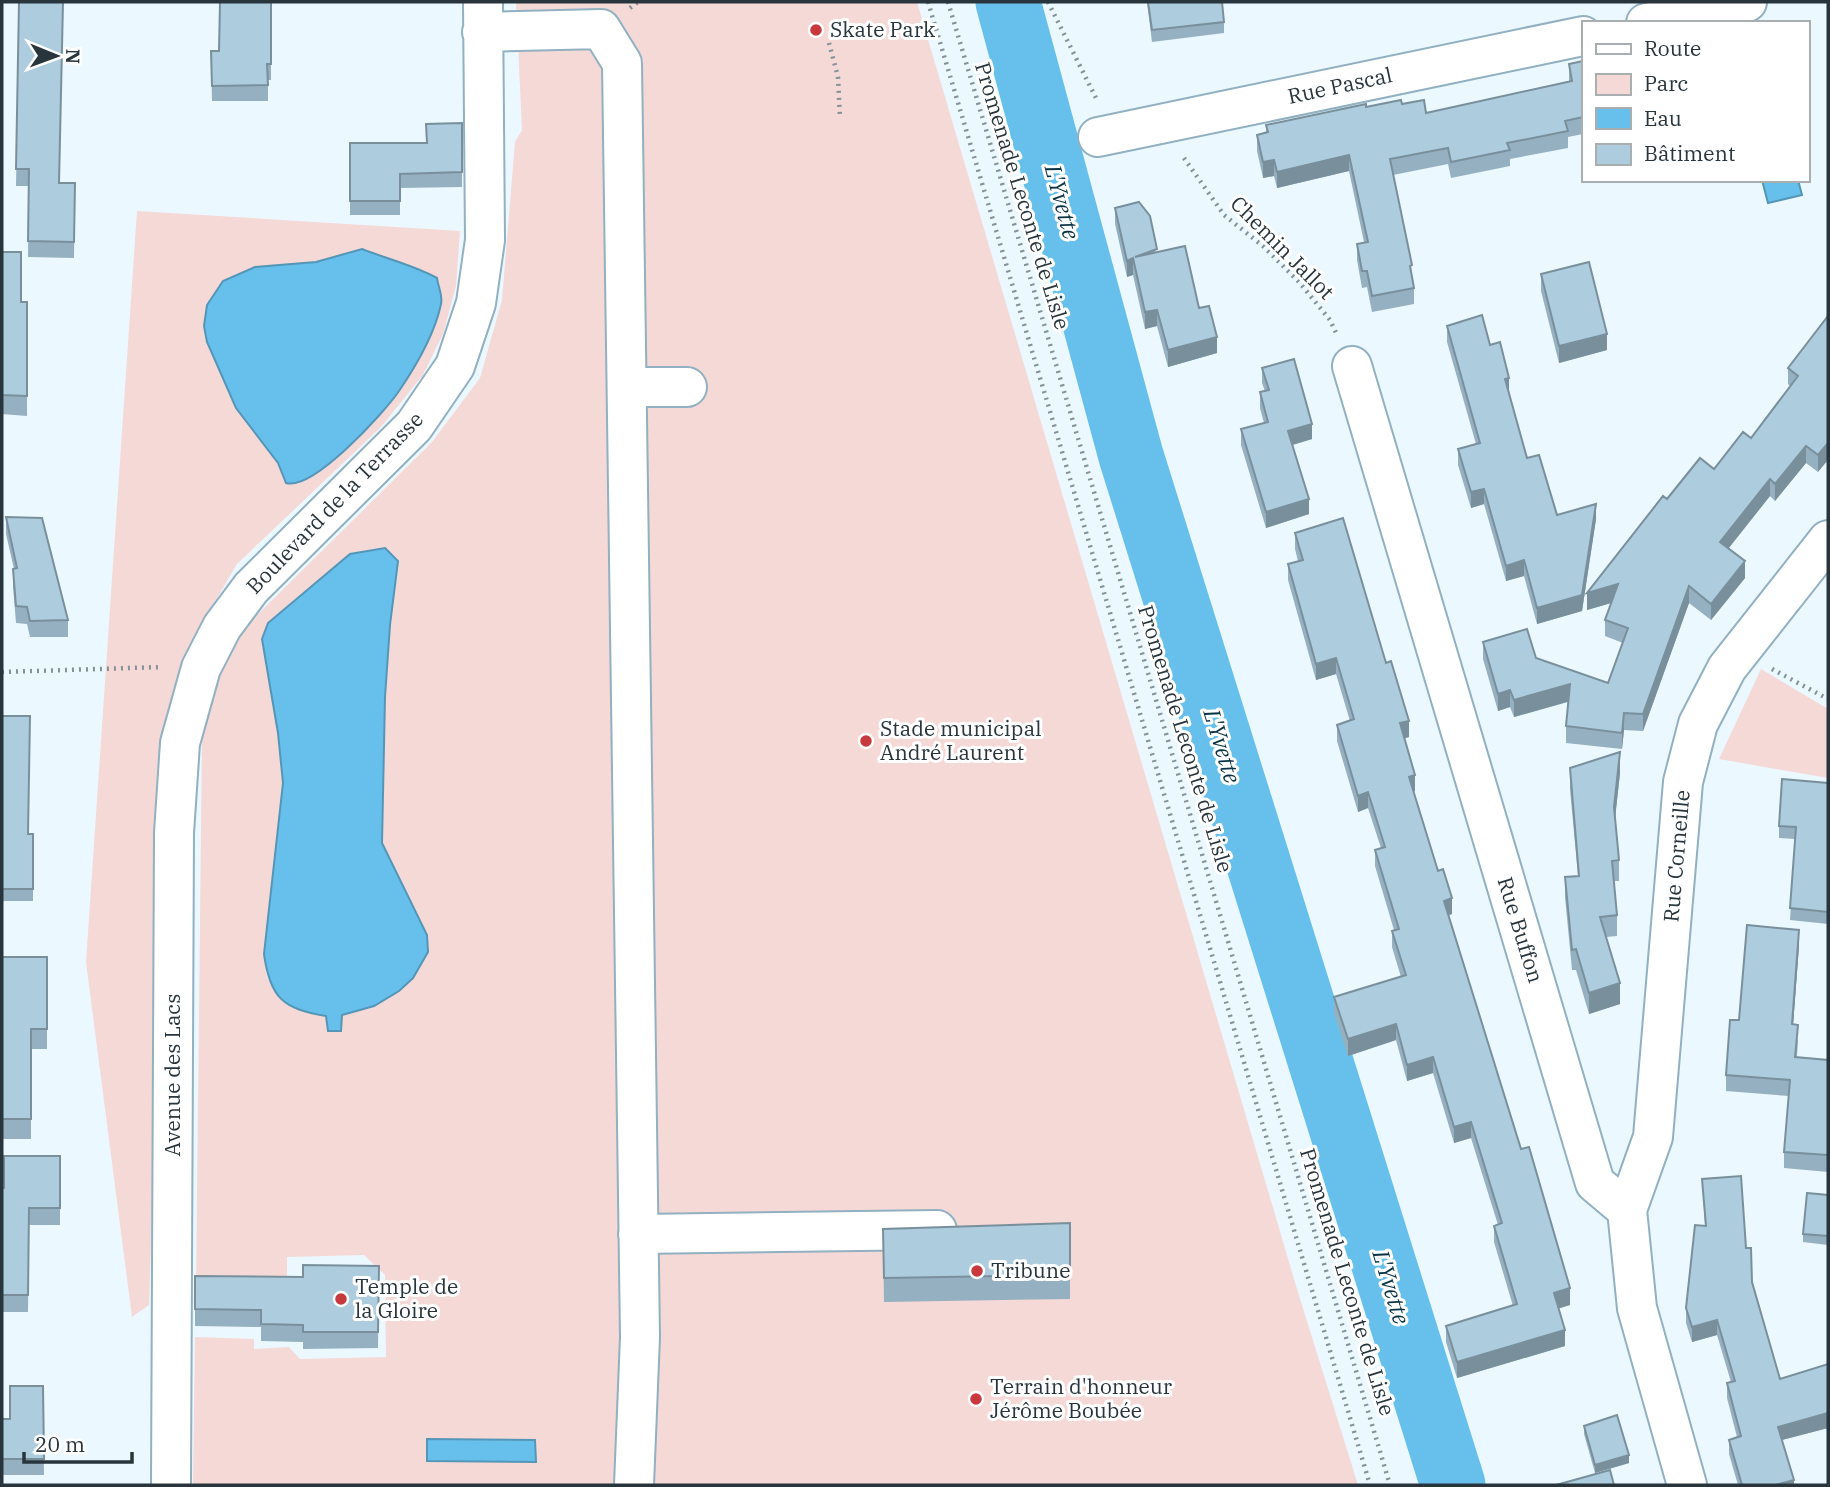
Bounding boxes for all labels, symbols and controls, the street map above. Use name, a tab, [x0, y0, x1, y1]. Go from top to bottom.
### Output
place label: Skate Park	[830, 15, 936, 43]
north arrow	[21, 21, 91, 91]
legend	[1582, 21, 1809, 182]
marker: Skate Park	[808, 22, 824, 38]
text: Route	[1644, 34, 1701, 62]
text: N	[61, 49, 85, 64]
street label: Promenade Leconte de Lisle	[969, 59, 1077, 333]
street label: Rue Pascal	[1285, 60, 1395, 110]
text: Parc	[1644, 69, 1688, 97]
text: Eau	[1644, 104, 1682, 132]
text: Bâtiment	[1644, 139, 1735, 167]
water label: L'Yvette	[1038, 160, 1087, 242]
street label: Chemin Jallot	[1225, 189, 1341, 305]
street label: Boulevard de la Terrasse	[240, 405, 429, 599]
street label: Promenade Leconte de Lisle	[1132, 602, 1240, 876]
water label: L'Yvette	[1197, 704, 1248, 786]
place label: Stade municipal André Laurent	[880, 714, 1041, 766]
marker: Stade municipal André Laurent	[858, 733, 874, 749]
street label: Rue Corneille	[1656, 789, 1696, 923]
street label: Rue Buffon	[1492, 873, 1550, 986]
street label: Avenue des Lacs	[158, 994, 186, 1156]
street label: Promenade Leconte de Lisle	[1294, 1145, 1402, 1419]
water label: L'Yvette	[1366, 1245, 1417, 1327]
place label: Tribune	[991, 1256, 1071, 1284]
marker: Tribune	[969, 1263, 985, 1279]
place label: Temple de la Gloire	[355, 1272, 458, 1324]
marker: Temple de la Gloire	[333, 1291, 349, 1307]
place label: Terrain d'honneur Jérôme Boubée	[990, 1372, 1173, 1424]
marker: Terrain d'honneur Jérôme Boubée	[968, 1391, 984, 1407]
scale bar	[24, 1420, 133, 1464]
text: 20 m	[35, 1430, 85, 1458]

